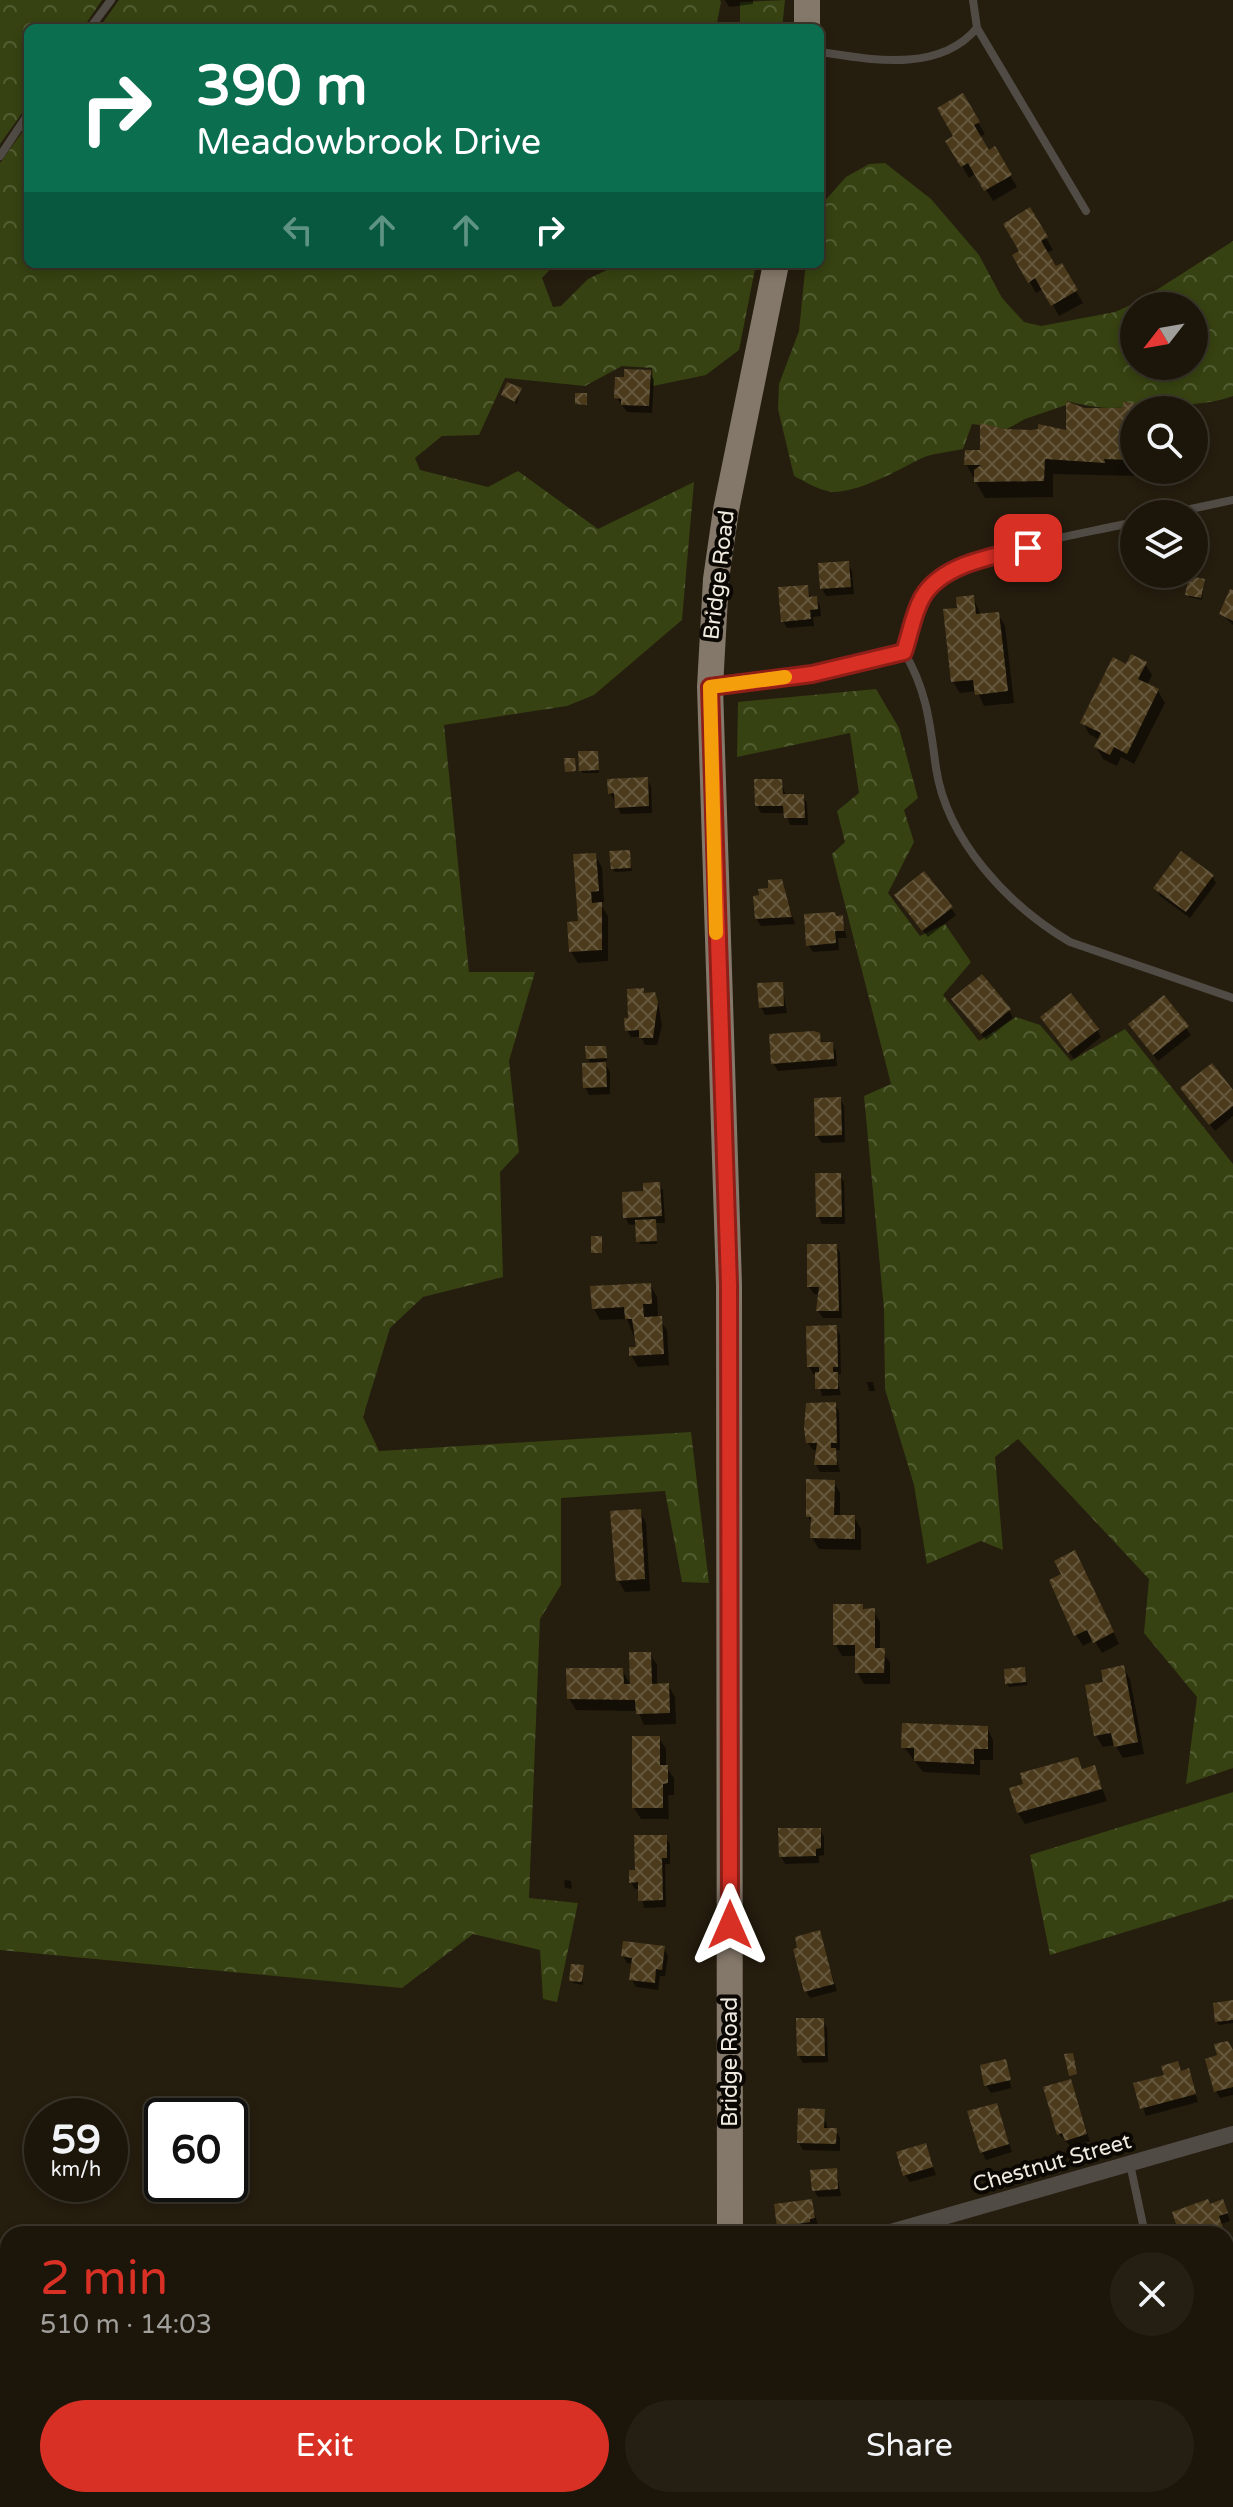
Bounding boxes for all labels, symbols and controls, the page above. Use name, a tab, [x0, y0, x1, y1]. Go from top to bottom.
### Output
text: 390 m	[196, 53, 367, 120]
icon: right	[64, 56, 168, 160]
text: Meadowbrook Drive	[196, 121, 541, 164]
icon: left	[276, 208, 320, 252]
icon: ahead	[360, 208, 404, 252]
icon: ahead	[444, 208, 488, 252]
icon: right	[528, 208, 572, 252]
north arrow	[1120, 292, 1208, 380]
map controls	[1120, 292, 1208, 588]
button: search	[1120, 396, 1208, 484]
button: layers	[1120, 500, 1208, 588]
street label: Bridge Road	[698, 509, 740, 641]
pin	[994, 514, 1062, 582]
icon: arrive	[1006, 526, 1050, 570]
position arrow	[688, 1883, 772, 1967]
street label: Bridge Road	[717, 1997, 743, 2127]
speed limit sign: 60	[144, 2098, 248, 2202]
text: 59	[51, 2116, 101, 2164]
street label: Chestnut Street	[970, 2128, 1134, 2198]
text: km/h	[51, 2158, 101, 2182]
text: 2 min	[40, 2250, 168, 2308]
button: close	[1110, 2252, 1194, 2336]
text: 510 m · 14:03	[40, 2309, 212, 2340]
button: Exit	[40, 2400, 609, 2492]
button: Share	[625, 2400, 1194, 2492]

